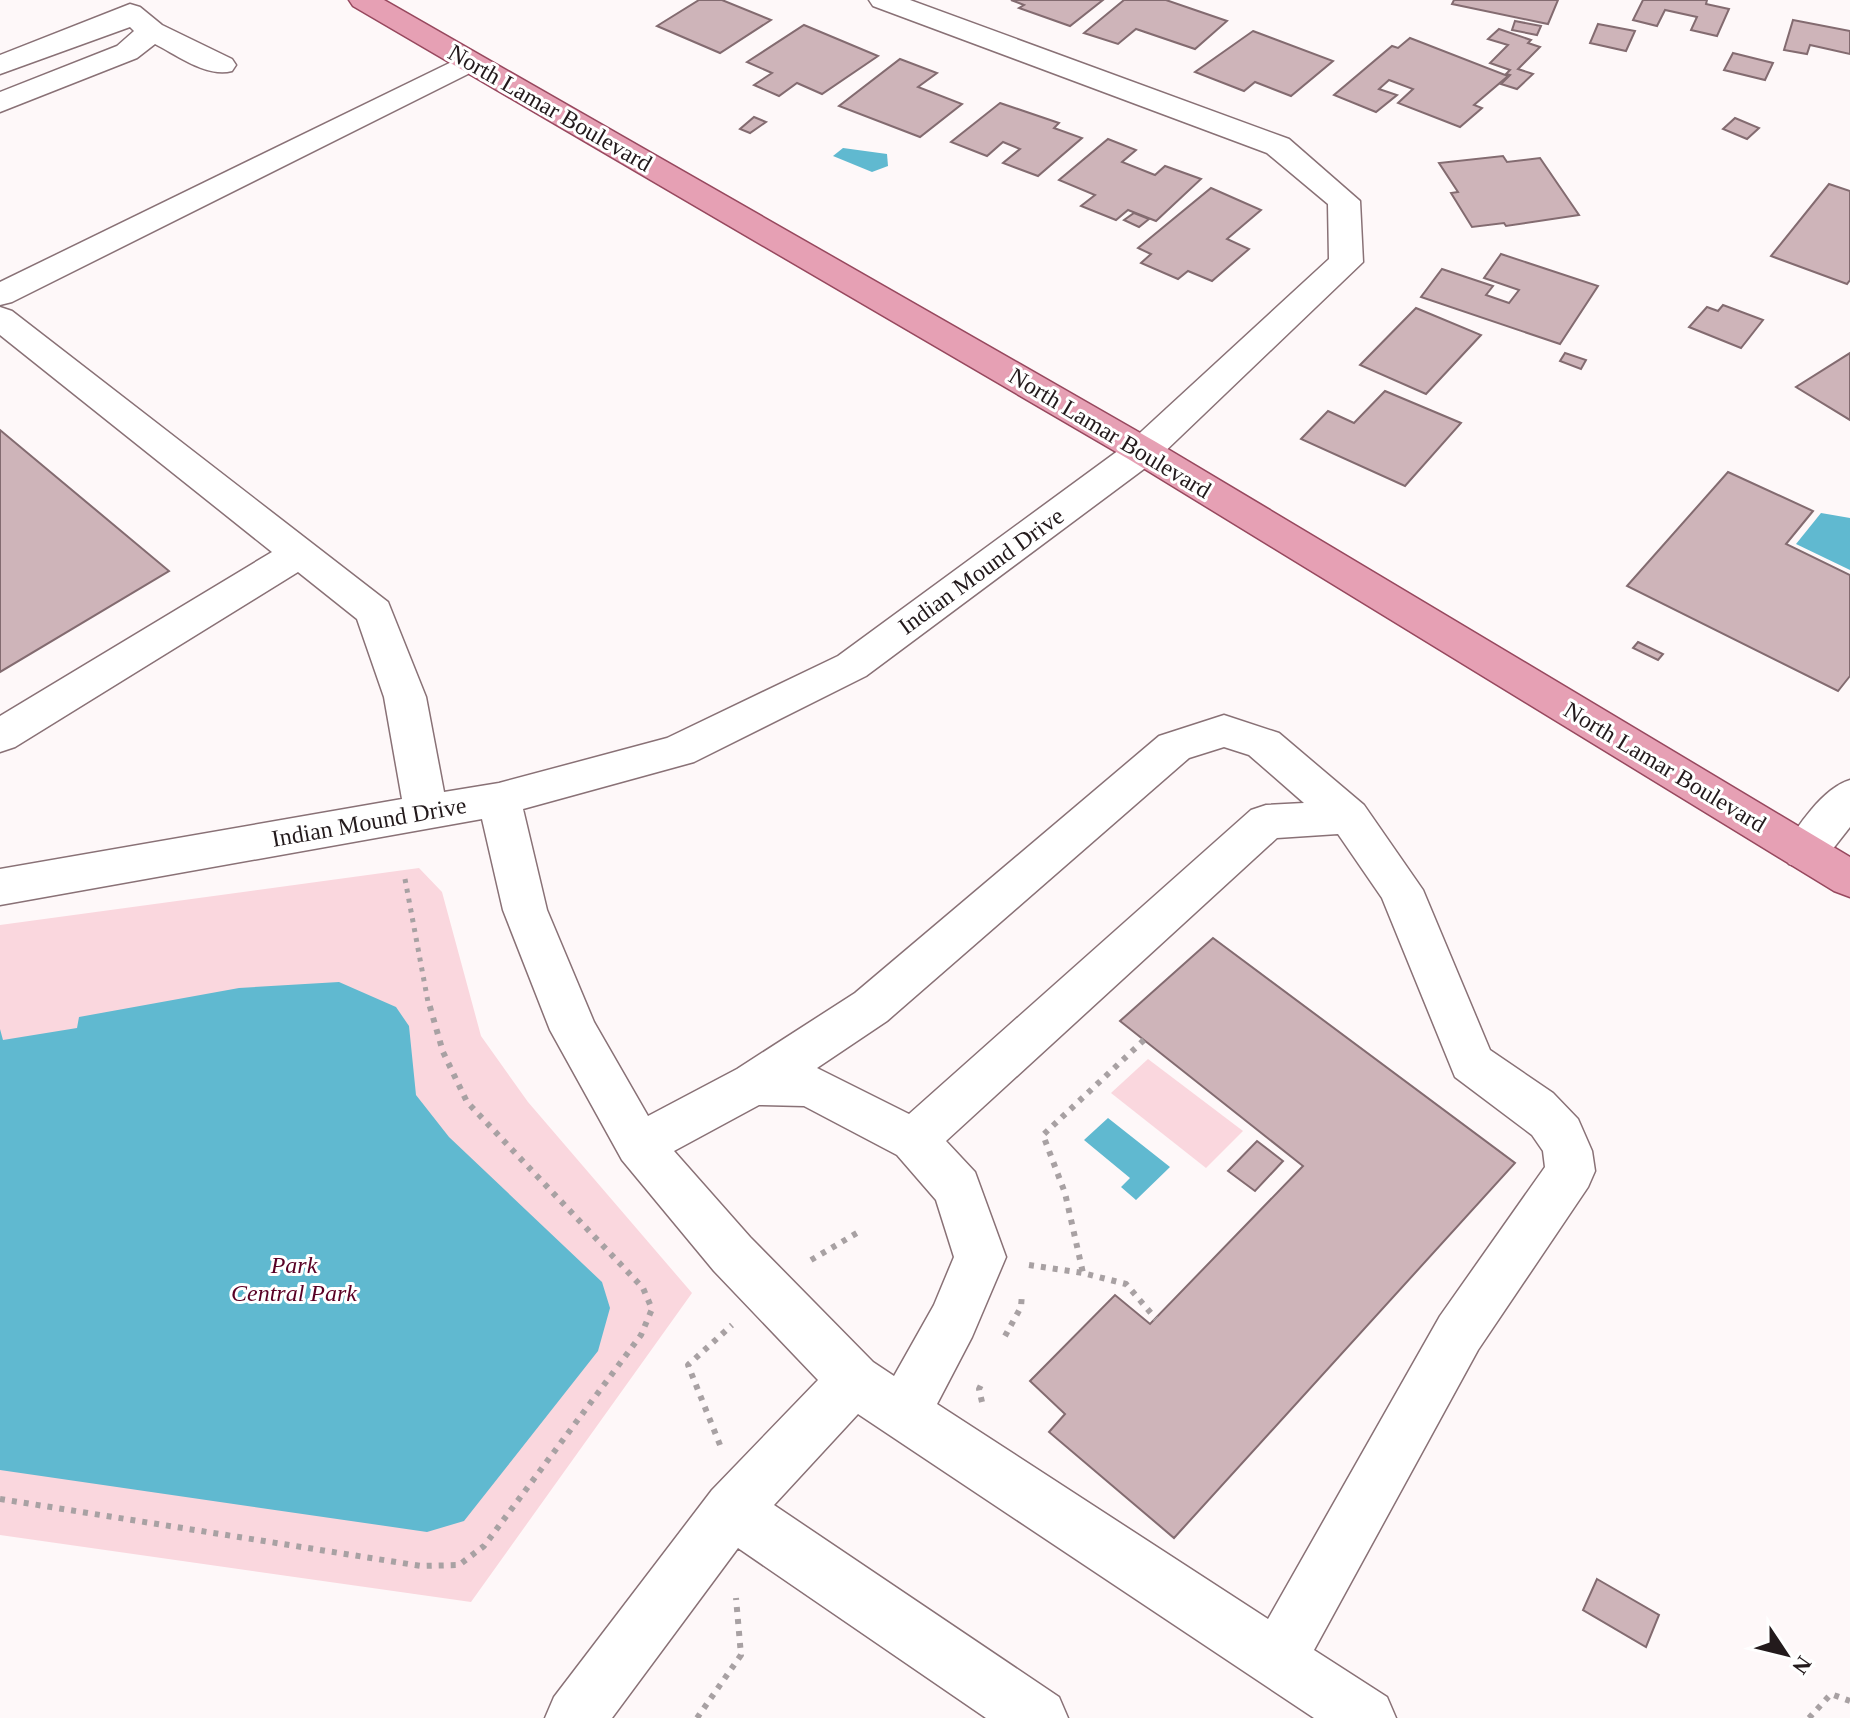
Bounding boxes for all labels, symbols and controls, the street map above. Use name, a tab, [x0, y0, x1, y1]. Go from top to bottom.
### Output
street label: North Lamar Boulevard	[444, 39, 656, 177]
street label: North Lamar Boulevard	[1004, 362, 1216, 504]
street label: Indian Mound Drive	[894, 502, 1068, 640]
street label: North Lamar Boulevard	[1559, 696, 1771, 838]
street label: Indian Mound Drive	[270, 792, 468, 852]
park label: Park Central Park	[231, 1252, 357, 1306]
north arrow	[1746, 1614, 1826, 1694]
text: N	[1787, 1652, 1817, 1679]

